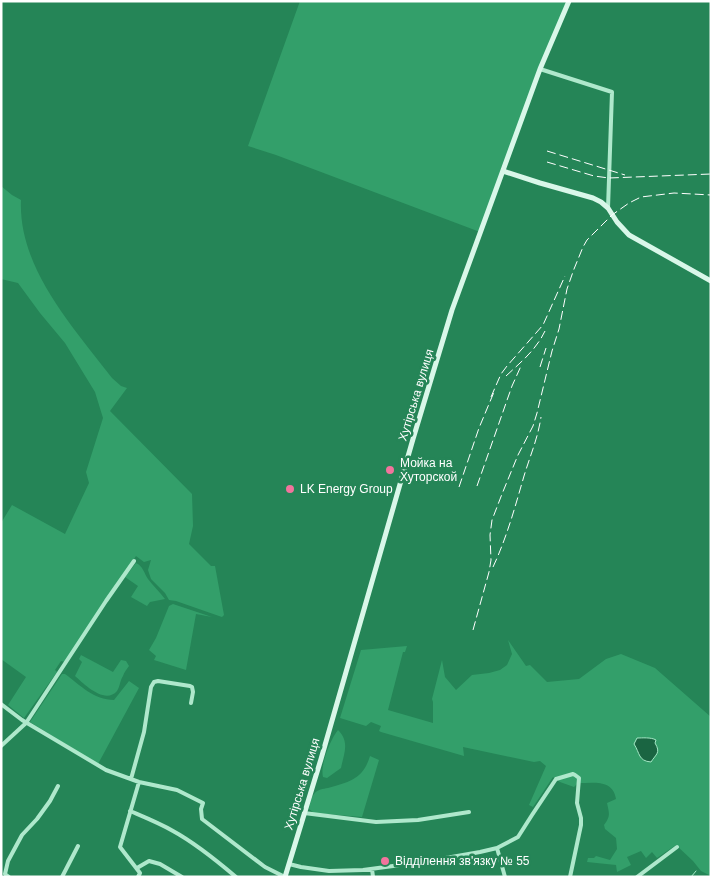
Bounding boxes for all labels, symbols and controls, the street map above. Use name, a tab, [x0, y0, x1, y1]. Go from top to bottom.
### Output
street label: Хутірська вулиця	[395, 347, 437, 443]
place label: Мойка на Хуторской	[400, 456, 457, 484]
marker: Мойка на Хуторской	[384, 464, 396, 476]
place label: LK Energy Group	[300, 482, 393, 496]
marker: LK Energy Group	[284, 483, 296, 495]
street label: Хутірська вулиця	[281, 736, 323, 832]
place label: Відділення зв'язку № 55	[395, 854, 530, 868]
marker: Відділення зв'язку № 55	[379, 855, 391, 867]

